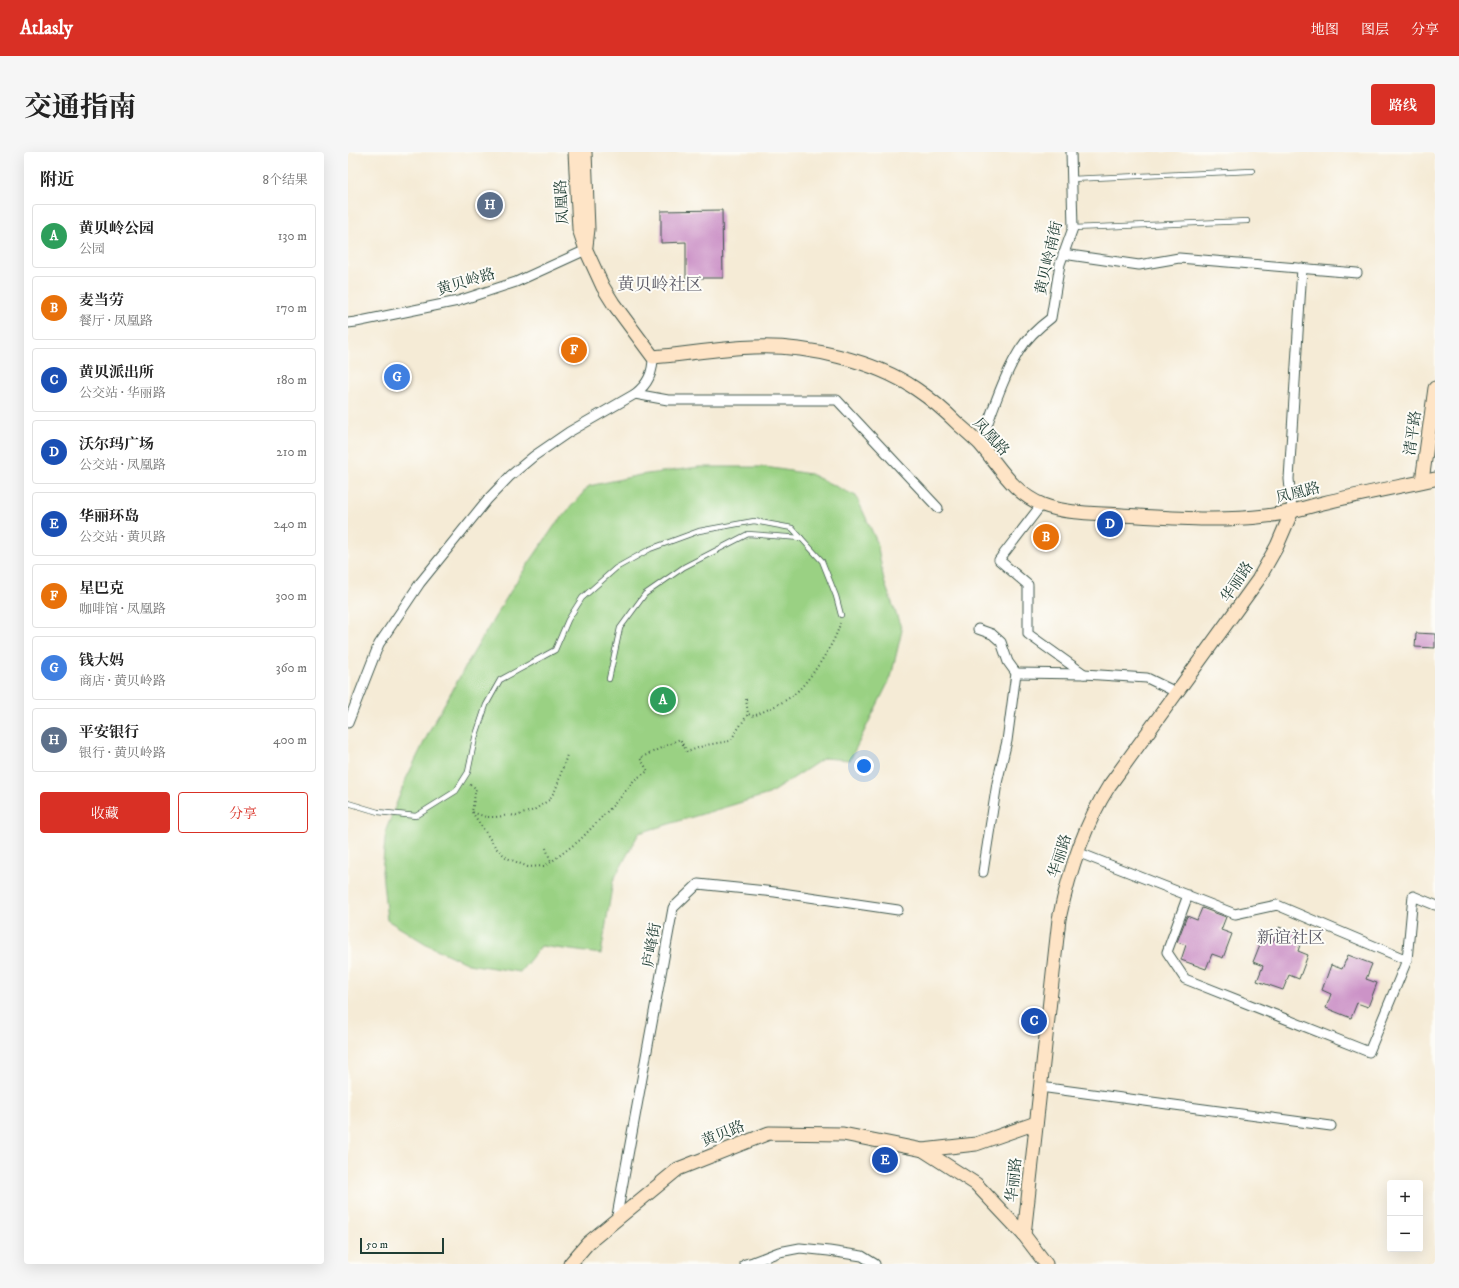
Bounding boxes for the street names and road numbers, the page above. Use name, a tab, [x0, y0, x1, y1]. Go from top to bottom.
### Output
street label: 凤凰路	[551, 179, 573, 225]
street label: 黄贝岭南街	[1031, 219, 1067, 297]
street label: 黄贝岭路	[435, 264, 497, 300]
street label: 清平路	[1400, 409, 1426, 457]
street label: 凤凰路	[969, 414, 1013, 460]
street label: 凤凰路	[1274, 478, 1322, 508]
street label: 华丽路	[1217, 558, 1257, 606]
street label: 华丽路	[1044, 832, 1076, 880]
street label: 庐峰街	[639, 921, 665, 969]
street label: 黄贝路	[699, 1117, 747, 1151]
street label: 华丽路	[1002, 1157, 1026, 1203]

